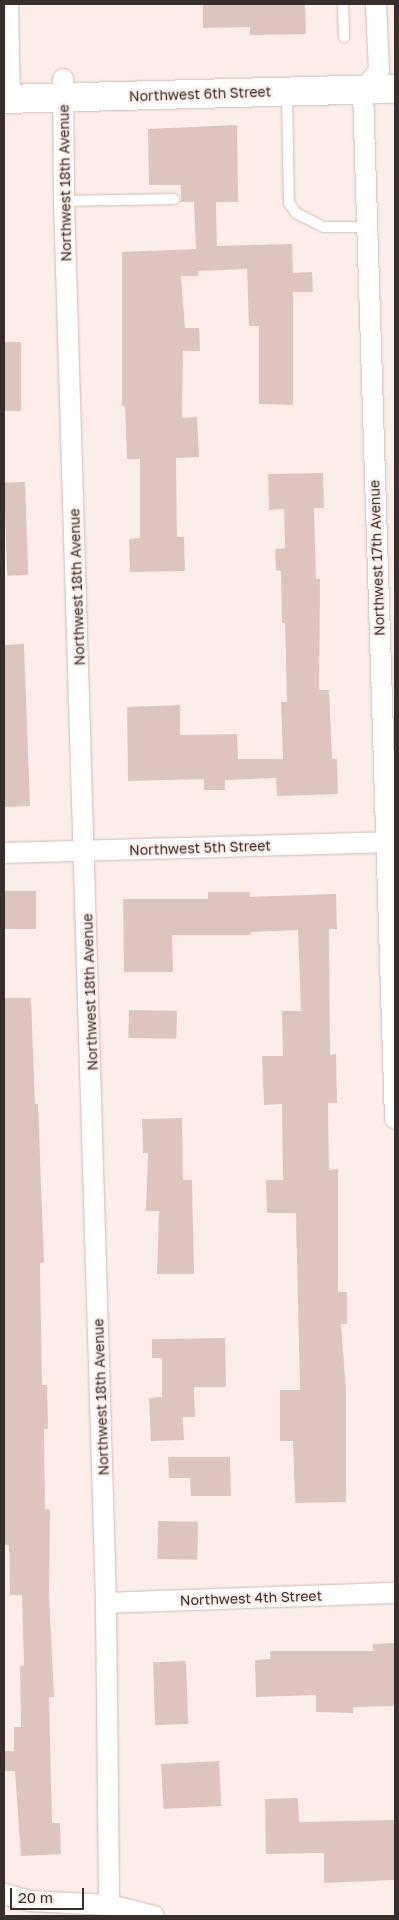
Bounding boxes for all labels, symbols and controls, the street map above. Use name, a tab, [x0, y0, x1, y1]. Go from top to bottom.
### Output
street label: Northwest 6th Street	[129, 83, 271, 105]
street label: Northwest 18th Avenue	[55, 104, 75, 262]
street label: Northwest 17th Avenue	[366, 480, 388, 636]
street label: Northwest 18th Avenue	[66, 508, 88, 666]
street label: Northwest 5th Street	[129, 837, 271, 859]
street label: Northwest 18th Avenue	[79, 913, 101, 1071]
street label: Northwest 18th Avenue	[90, 1318, 112, 1476]
street label: Northwest 4th Street	[180, 1587, 322, 1609]
scale bar	[12, 1878, 86, 1910]
text: 20 m	[18, 1888, 53, 1906]

